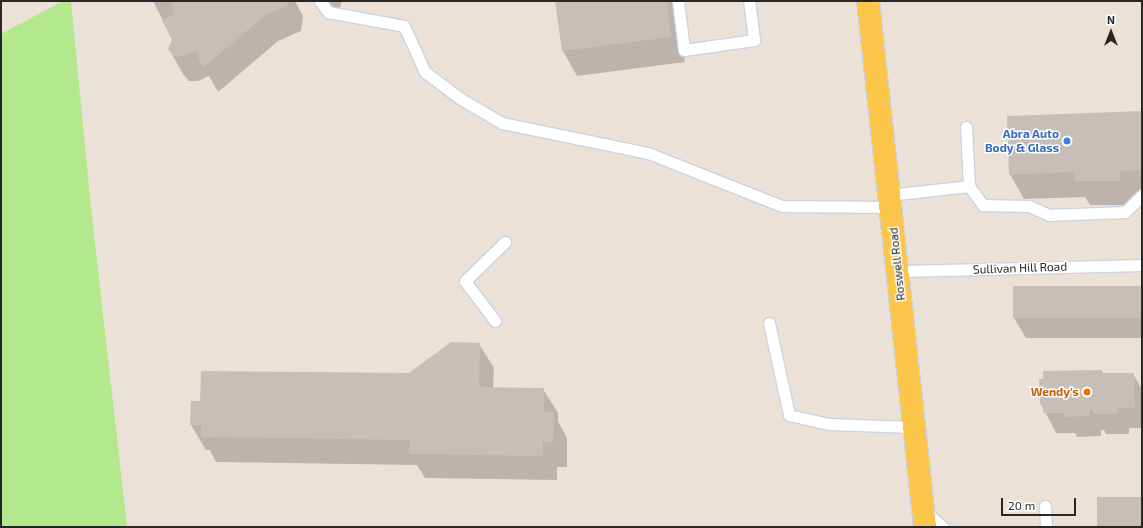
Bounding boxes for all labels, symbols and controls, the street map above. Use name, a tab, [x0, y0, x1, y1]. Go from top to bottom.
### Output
north arrow	[1091, 12, 1131, 52]
text: N	[1107, 13, 1115, 26]
place label: Abra Auto Body & Glass	[985, 127, 1059, 155]
marker: Abra Auto Body & Glass	[1062, 136, 1072, 146]
street label: Roswell Road	[886, 226, 908, 302]
street label: Sullivan Hill Road	[972, 259, 1068, 277]
place label: Wendy's	[1031, 385, 1079, 399]
marker: Wendy's	[1082, 387, 1092, 397]
scale bar	[1003, 490, 1078, 516]
text: 20 m	[1008, 498, 1035, 512]

